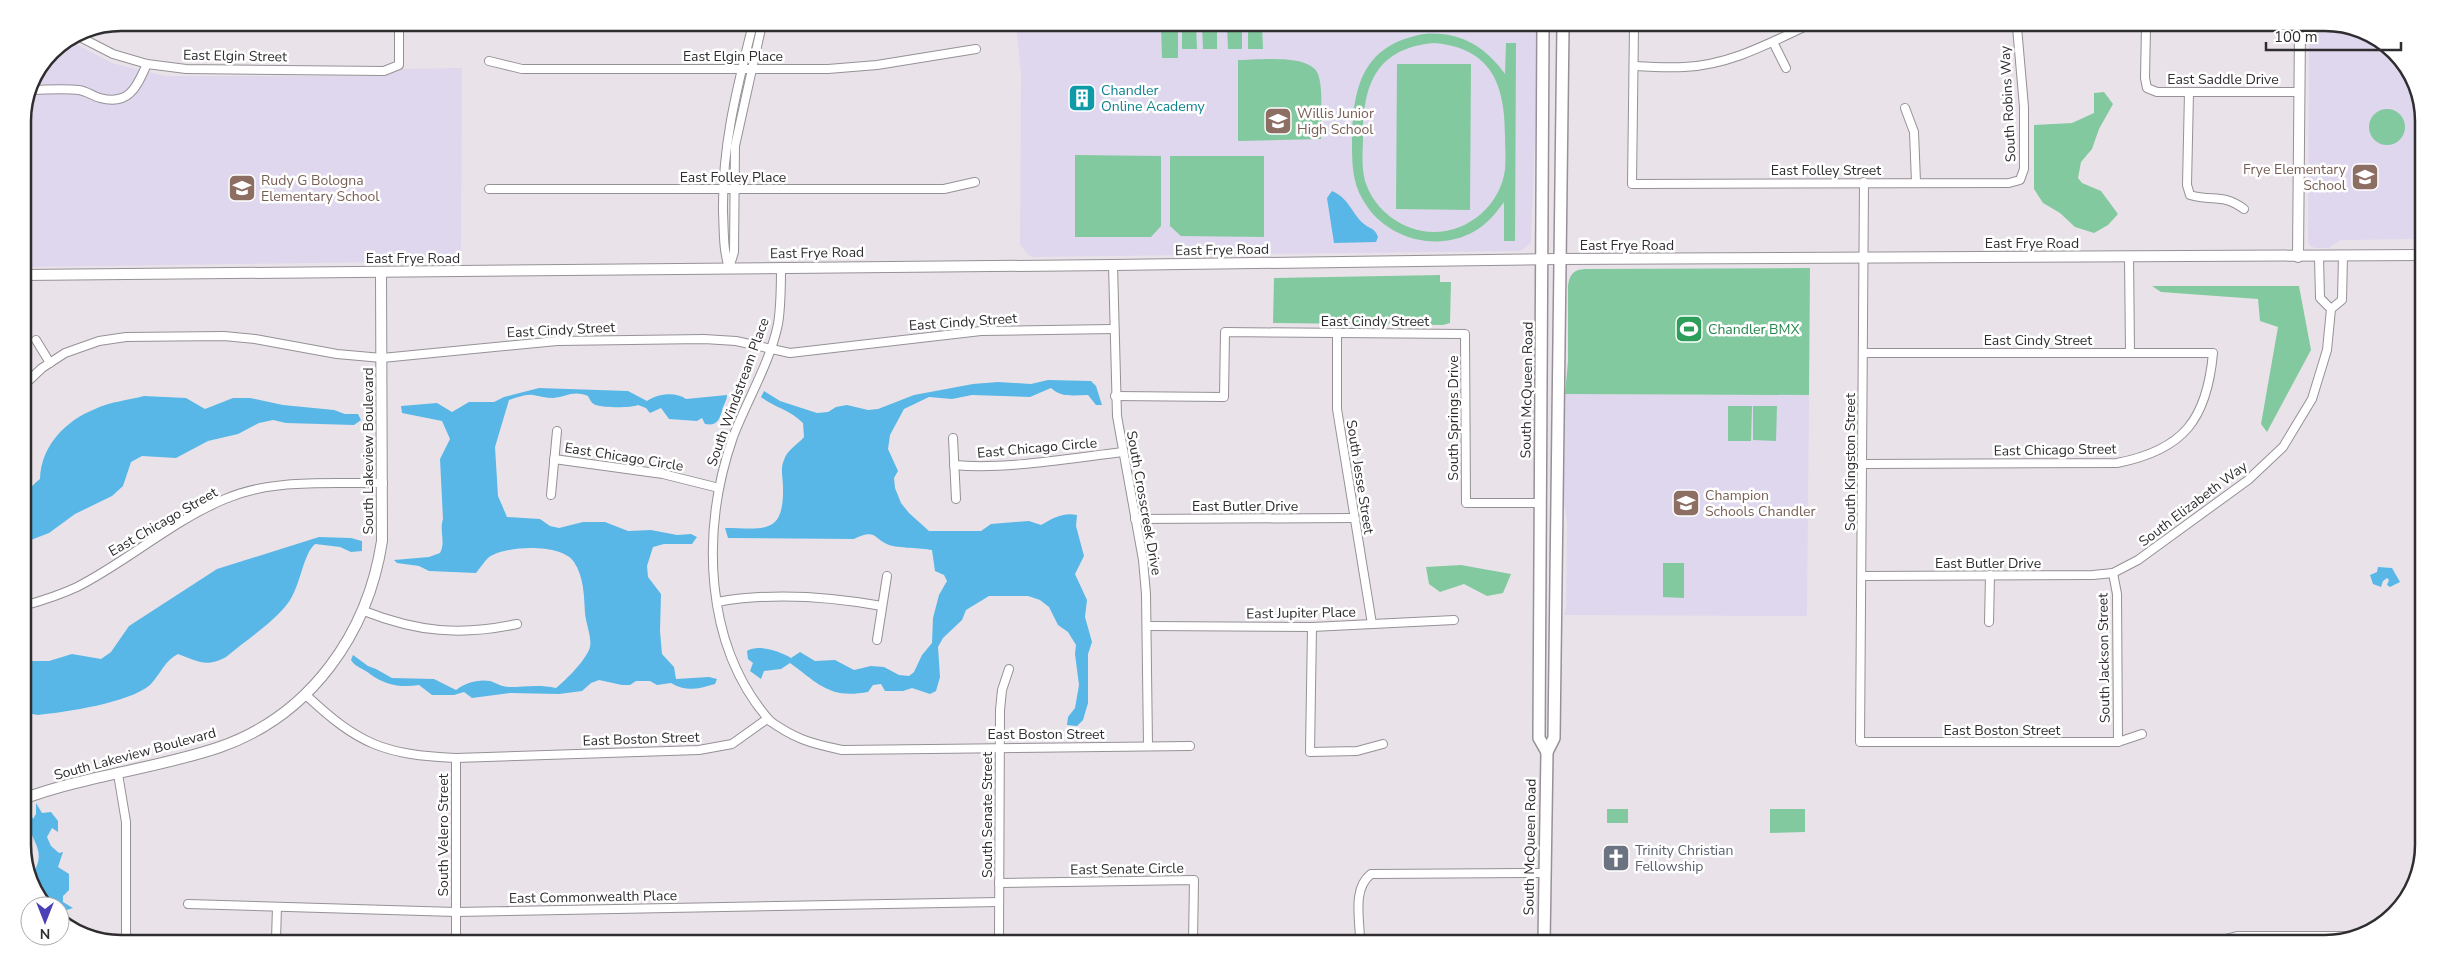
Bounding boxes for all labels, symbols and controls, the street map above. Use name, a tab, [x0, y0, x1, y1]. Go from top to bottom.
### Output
scale bar	[2266, 20, 2401, 52]
text: 100 m	[2274, 27, 2318, 47]
street label: South Robins Way	[1995, 45, 2021, 163]
street label: East Elgin Street	[183, 46, 287, 66]
street label: East Elgin Place	[683, 47, 783, 66]
street label: East Saddle Drive	[2167, 70, 2279, 89]
place label: Chandler Online Academy	[1101, 81, 1206, 116]
building icon: Chandler Online Academy	[1067, 83, 1097, 113]
place label: Willis Junior High School	[1297, 104, 1374, 139]
school or university icon: Willis Junior High School	[1263, 106, 1293, 136]
place label: Frye Elementary School	[2243, 160, 2347, 195]
street label: East Folley Street	[1771, 161, 1881, 180]
school or university icon: Frye Elementary School	[2350, 162, 2380, 192]
street label: East Folley Place	[680, 168, 786, 187]
place label: Rudy G Bologna Elementary School	[261, 171, 380, 206]
school or university icon: Rudy G Bologna Elementary School	[227, 173, 257, 203]
street label: East Frye Road	[1985, 234, 2079, 253]
street label: East Frye Road	[1580, 236, 1674, 255]
street label: East Frye Road	[1175, 240, 1269, 260]
street label: East Frye Road	[770, 243, 864, 263]
street label: East Frye Road	[366, 249, 460, 268]
street label: East Cindy Street	[908, 309, 1018, 335]
street label: East Cindy Street	[1321, 312, 1429, 331]
sports icon: Chandler BMX	[1674, 314, 1704, 344]
street label: South Windstream Place	[702, 315, 774, 469]
street label: East Cindy Street	[506, 318, 616, 342]
place label: Chandler BMX	[1708, 320, 1800, 339]
street label: South McQueen Road	[1516, 321, 1538, 459]
street label: East Cindy Street	[1984, 331, 2092, 350]
street label: South Springs Drive	[1444, 355, 1463, 481]
street label: South Lakeview Boulevard	[359, 367, 378, 535]
street label: South Kingston Street	[1841, 393, 1860, 531]
street label: South Jesse Street	[1342, 419, 1378, 536]
street label: South Crosscreek Drive	[1122, 429, 1166, 577]
street label: East Chicago Circle	[976, 433, 1098, 463]
street label: East Chicago Circle	[563, 438, 685, 476]
street label: East Chicago Street	[1993, 439, 2117, 461]
street label: South Elizabeth Way	[2135, 456, 2252, 551]
street label: East Chicago Street	[105, 483, 221, 561]
place label: Champion Schools Chandler	[1705, 486, 1815, 521]
school or university icon: Champion Schools Chandler	[1671, 488, 1701, 518]
street label: East Butler Drive	[1192, 497, 1298, 516]
street label: East Butler Drive	[1935, 554, 2041, 573]
street label: South Jackson Street	[2093, 593, 2115, 723]
street label: East Jupiter Place	[1246, 603, 1356, 623]
street label: East Boston Street	[1944, 721, 2061, 740]
street label: South Lakeview Boulevard	[52, 723, 218, 785]
street label: East Boston Street	[988, 725, 1105, 744]
street label: East Boston Street	[582, 727, 700, 751]
street label: South Senate Street	[978, 752, 997, 878]
street label: South Velero Street	[434, 773, 453, 897]
street label: South McQueen Road	[1519, 778, 1541, 916]
place label: Trinity Christian Fellowship	[1635, 841, 1733, 876]
church icon: Trinity Christian Fellowship	[1601, 843, 1631, 873]
street label: East Senate Circle	[1070, 859, 1184, 879]
street label: East Commonwealth Place	[509, 886, 677, 908]
north arrow	[20, 896, 70, 946]
text: N	[40, 924, 50, 943]

